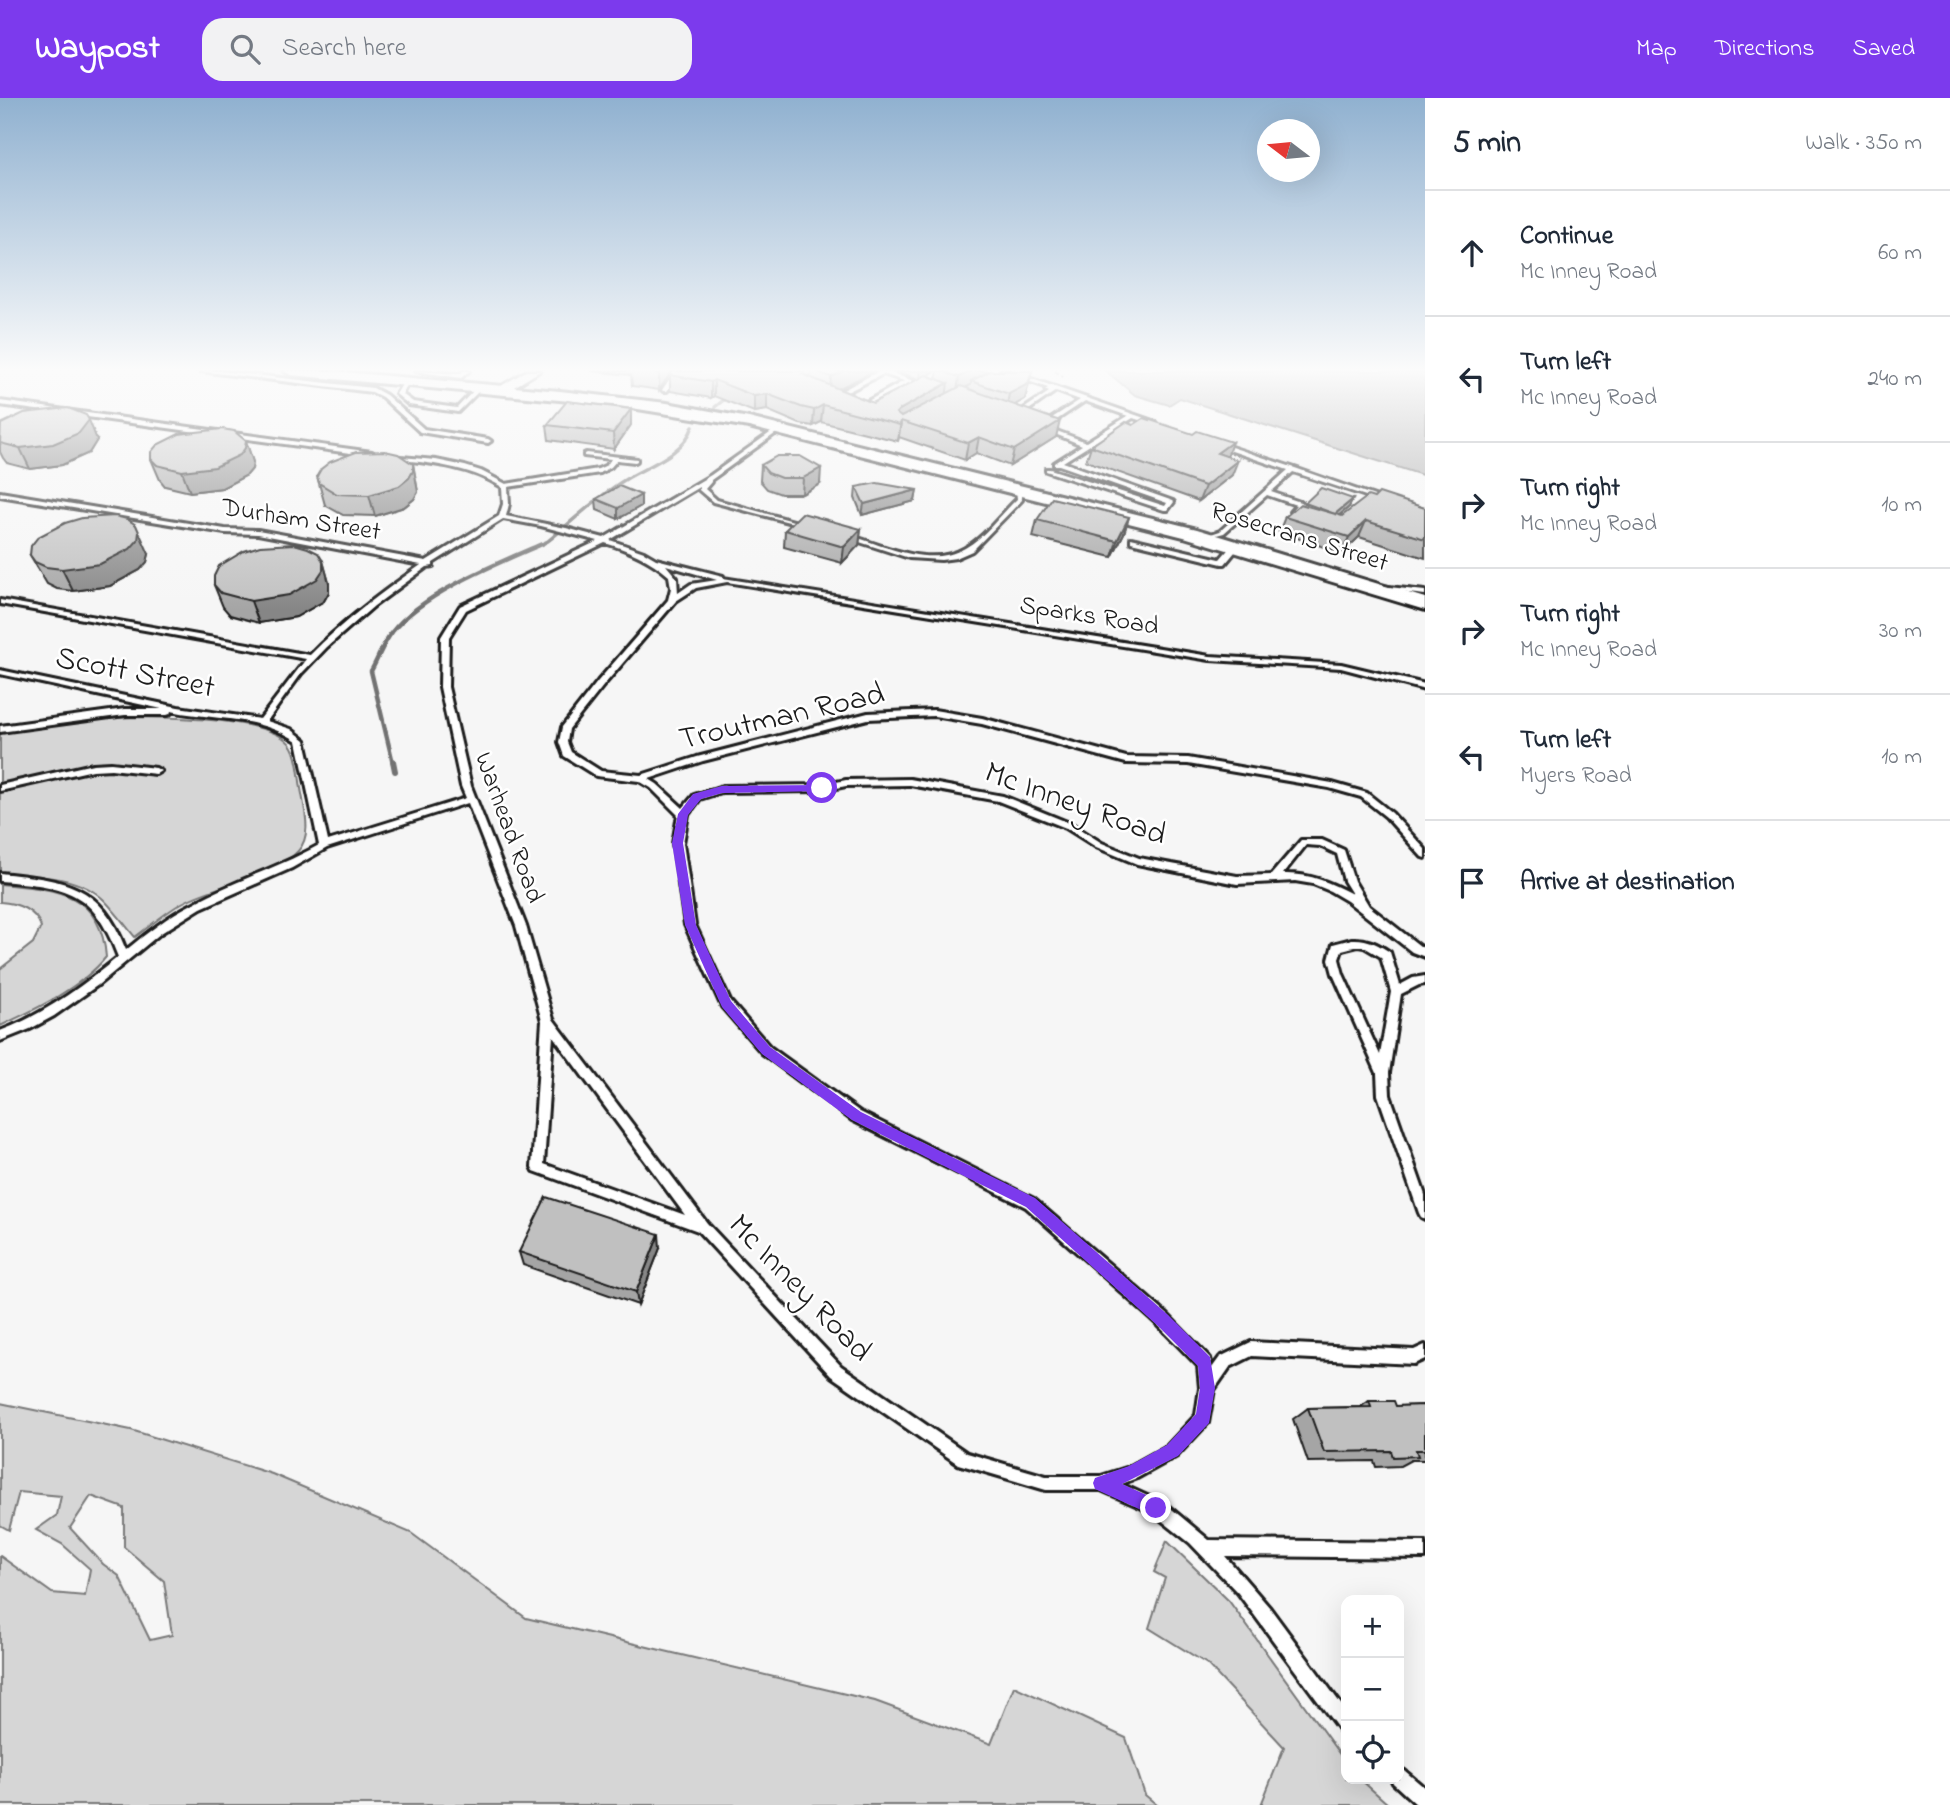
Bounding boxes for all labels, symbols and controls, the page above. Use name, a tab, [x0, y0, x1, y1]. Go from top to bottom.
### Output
search box	[202, 18, 692, 81]
text: Waypost	[35, 25, 160, 73]
icon: search	[226, 30, 264, 68]
text: Search here	[282, 30, 406, 68]
text: Map	[1636, 32, 1677, 67]
text: Directions	[1715, 32, 1814, 67]
text: Saved	[1852, 32, 1915, 67]
north arrow	[1257, 119, 1320, 182]
text: 5 min	[1453, 122, 1521, 166]
text: Walk · 350 m	[1805, 127, 1922, 160]
text: Continue	[1520, 218, 1613, 256]
icon: ahead	[1453, 234, 1491, 272]
text: 60 m	[1878, 237, 1922, 270]
text: Mc Inney Road	[1520, 256, 1657, 289]
text: Turn left	[1520, 344, 1611, 382]
icon: left	[1453, 360, 1491, 398]
text: 240 m	[1868, 363, 1922, 396]
text: Mc Inney Road	[1520, 382, 1657, 415]
text: Turn right	[1520, 470, 1620, 508]
icon: right	[1453, 486, 1491, 524]
text: 10 m	[1881, 489, 1922, 522]
street label: Durham Street	[218, 490, 384, 552]
street label: Rosecrans Street	[1205, 493, 1393, 583]
text: Mc Inney Road	[1520, 508, 1657, 541]
street label: Sparks Road	[1017, 587, 1162, 647]
text: Turn right	[1520, 596, 1620, 634]
icon: right	[1453, 612, 1491, 650]
text: 30 m	[1879, 615, 1922, 648]
text: Mc Inney Road	[1520, 634, 1657, 667]
street label: Scott Street	[51, 636, 219, 713]
street label: Troutman Road	[675, 672, 889, 764]
text: Turn left	[1520, 722, 1611, 760]
icon: left	[1453, 738, 1491, 776]
text: 10 m	[1881, 741, 1922, 774]
street label: Warhead Road	[463, 747, 553, 909]
street label: Mc Inney Road	[977, 750, 1173, 860]
text: Myers Road	[1520, 760, 1632, 793]
route start	[806, 772, 837, 803]
icon: arrive	[1453, 864, 1491, 902]
text: Arrive at destination	[1520, 864, 1735, 902]
street label: Mc Inney Road	[716, 1204, 882, 1374]
route end	[1140, 1492, 1171, 1523]
map controls	[1341, 1595, 1404, 1784]
button: +	[1341, 1595, 1404, 1658]
button: −	[1341, 1658, 1404, 1721]
button: locate	[1341, 1721, 1404, 1784]

